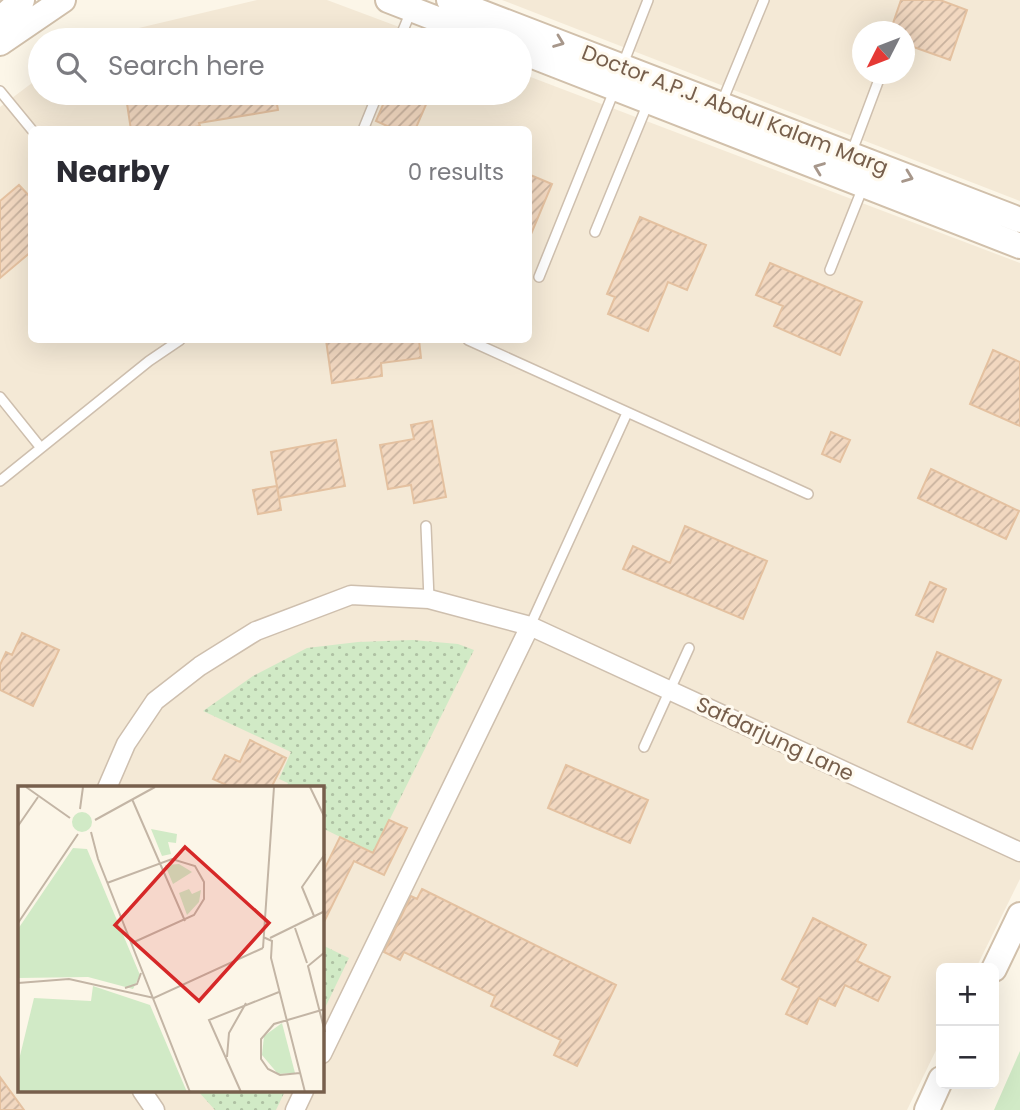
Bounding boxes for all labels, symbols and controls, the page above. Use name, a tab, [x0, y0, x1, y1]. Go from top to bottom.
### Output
north arrow	[852, 21, 915, 84]
search box	[28, 28, 532, 105]
one-way arrow	[552, 34, 564, 48]
street label: Doctor A.P.J. Abdul Kalam Marg	[578, 38, 893, 182]
icon: search	[52, 48, 90, 86]
text: Search here	[108, 48, 265, 84]
text: Nearby	[56, 150, 170, 193]
text: 0 results	[408, 156, 504, 188]
one-way arrow	[814, 163, 826, 177]
one-way arrow	[902, 168, 914, 182]
street label: Safdarjung Lane	[691, 689, 859, 788]
inset map	[18, 786, 324, 1092]
map controls	[936, 963, 999, 1089]
button: +	[936, 963, 999, 1026]
button: −	[936, 1026, 999, 1089]

